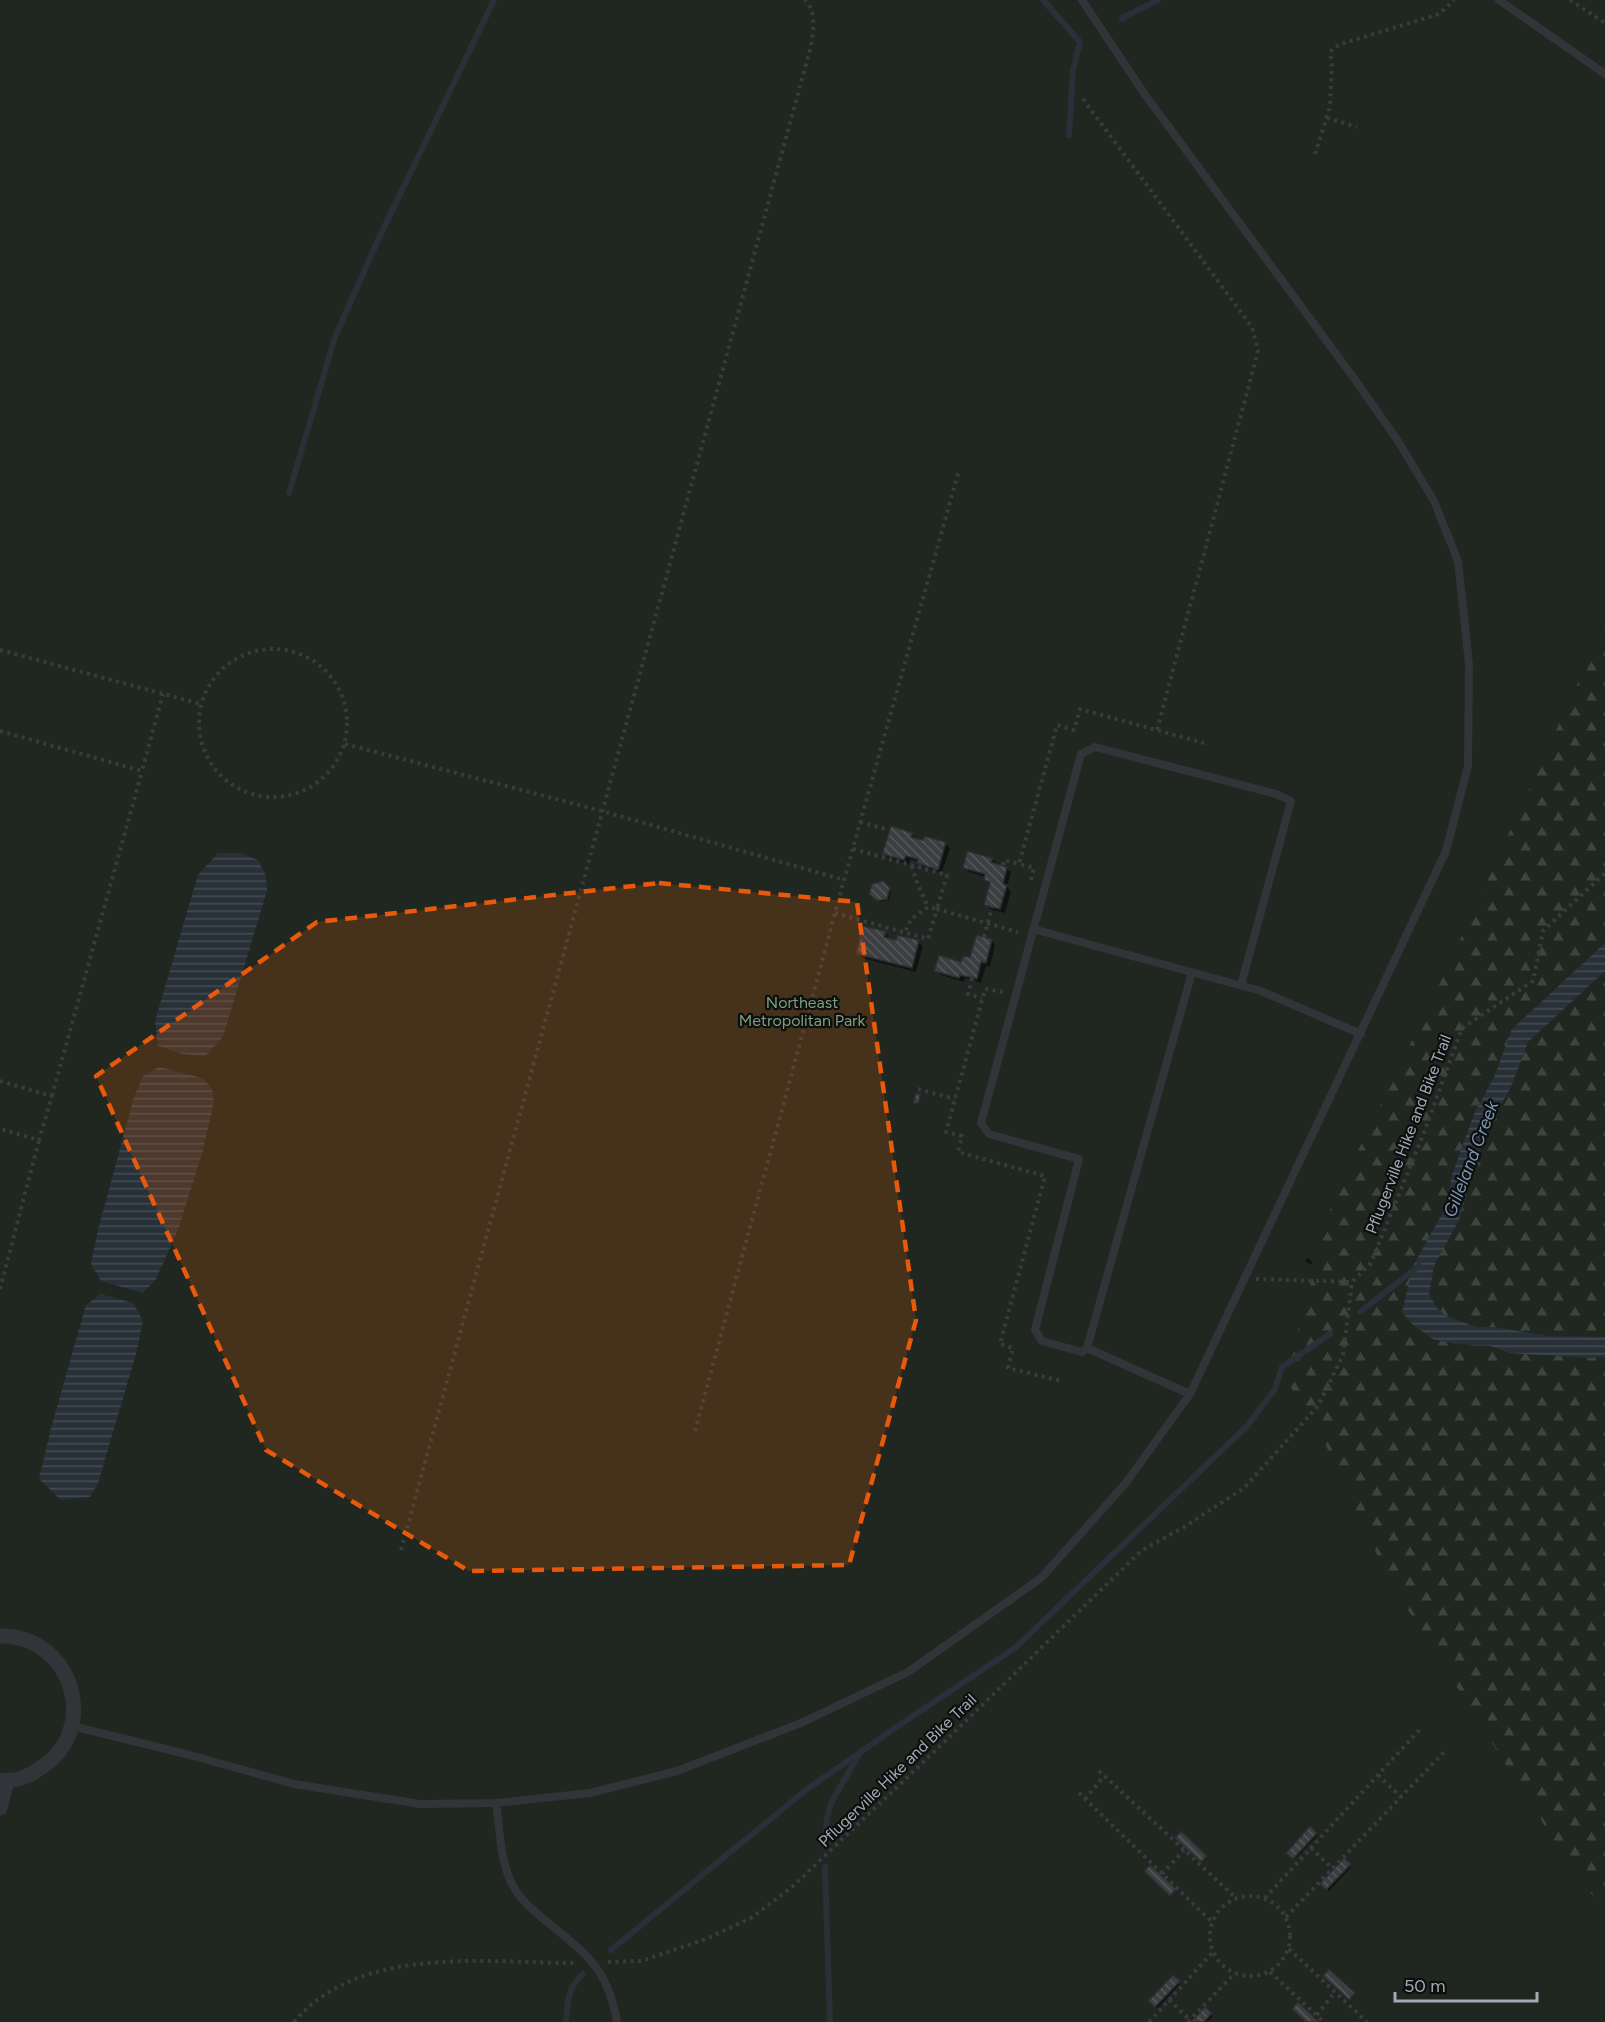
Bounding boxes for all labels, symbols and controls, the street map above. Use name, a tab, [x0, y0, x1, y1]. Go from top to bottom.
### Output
park label: Northeast Metropolitan Park	[739, 993, 865, 1030]
street label: Pflugerville Hike and Bike Trail	[1362, 1032, 1455, 1237]
water label: Gilleland Creek	[1439, 1097, 1504, 1220]
street label: Pflugerville Hike and Bike Trail	[815, 1690, 980, 1851]
scale bar	[1395, 1965, 1538, 2003]
text: 50 m	[1404, 1975, 1446, 1997]

